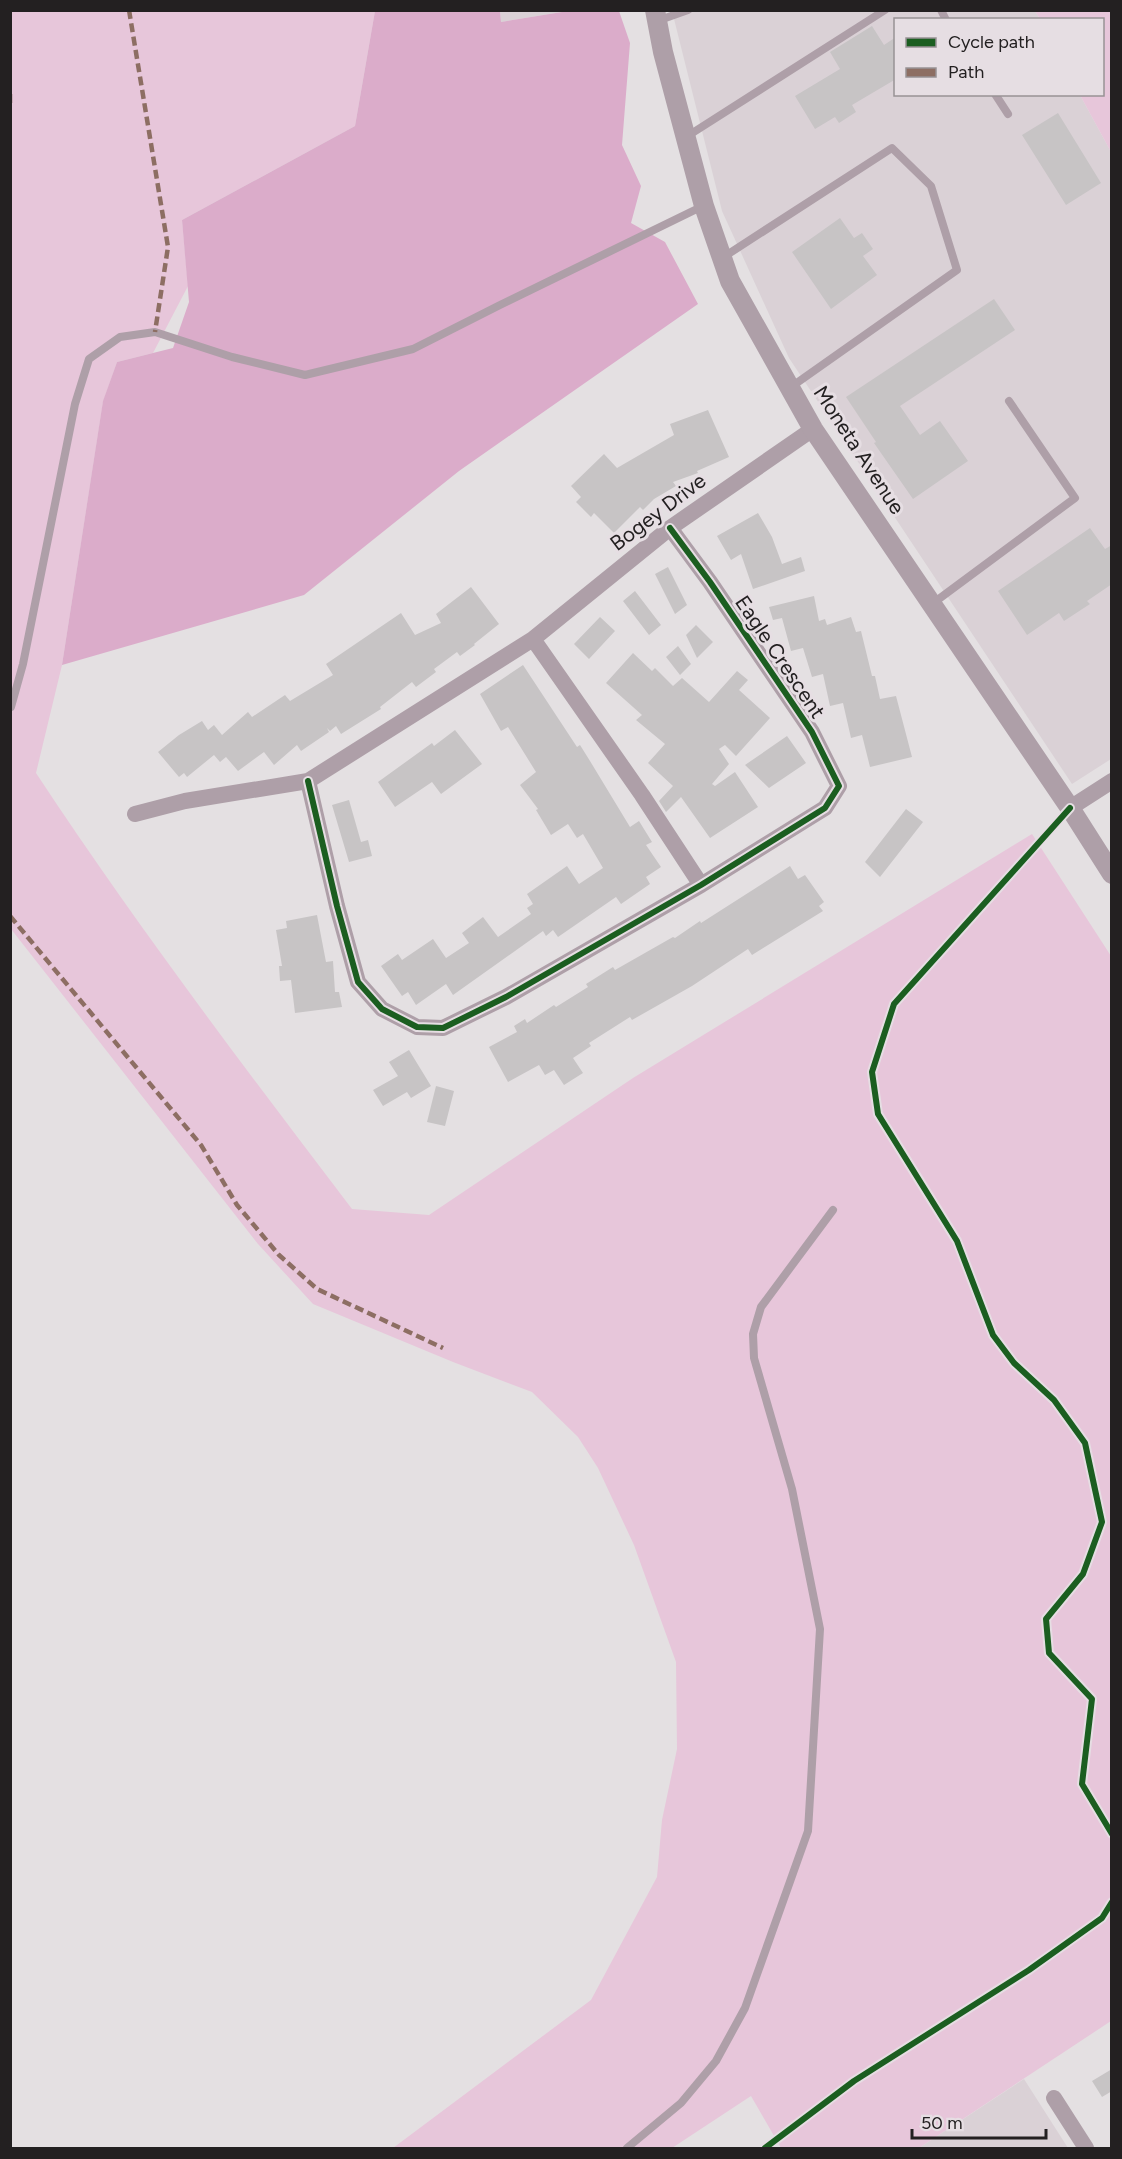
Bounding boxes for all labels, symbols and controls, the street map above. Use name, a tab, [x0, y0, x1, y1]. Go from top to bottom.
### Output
legend	[894, 18, 1104, 96]
text: Cycle path	[948, 31, 1035, 53]
text: Path	[948, 61, 984, 83]
street label: Moneta Avenue	[809, 381, 910, 519]
street label: Bogey Drive	[605, 468, 710, 556]
street label: Eagle Crescent	[730, 591, 831, 723]
scale bar	[912, 2102, 1046, 2140]
text: 50 m	[921, 2112, 963, 2134]

